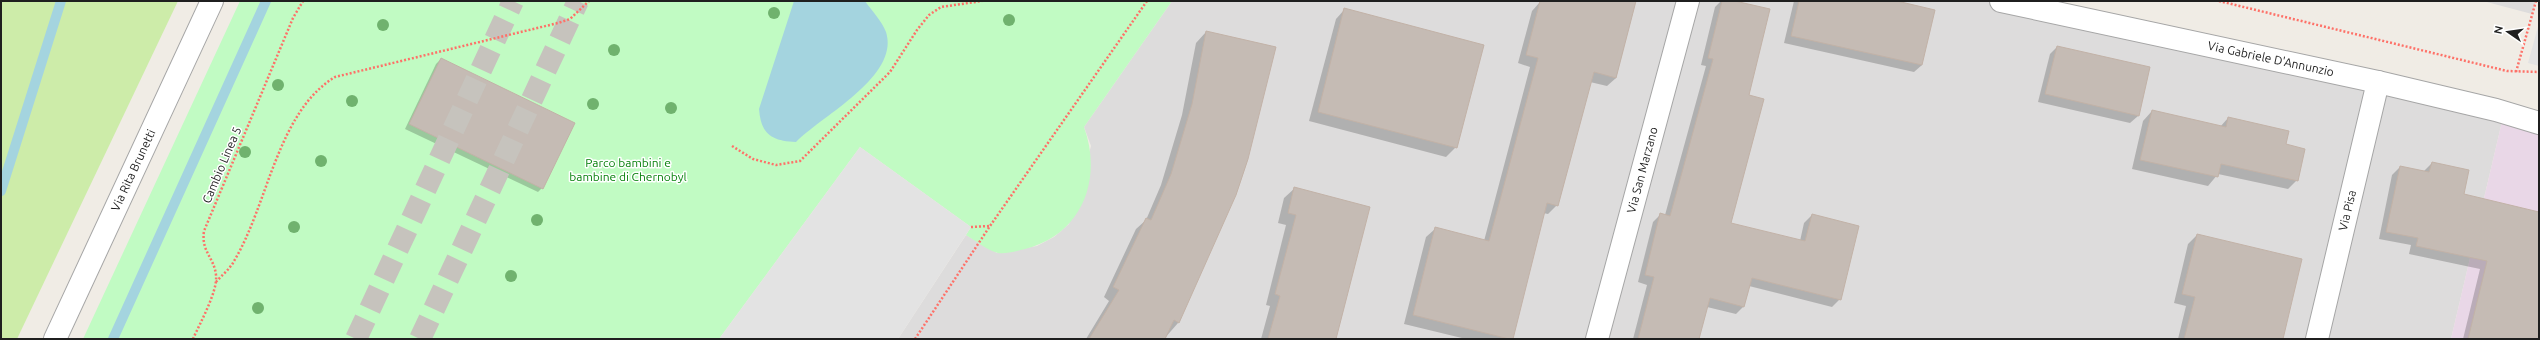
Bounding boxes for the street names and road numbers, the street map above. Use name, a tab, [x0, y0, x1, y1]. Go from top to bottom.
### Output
street label: Via Gabriele D'Annunzio	[2207, 39, 2335, 78]
street label: Cambio Linea 5	[200, 125, 244, 205]
street label: Via San Marzano	[1624, 125, 1660, 214]
street label: Via Rita Brunetti	[108, 127, 158, 213]
street label: Via Pisa	[2336, 189, 2358, 232]

